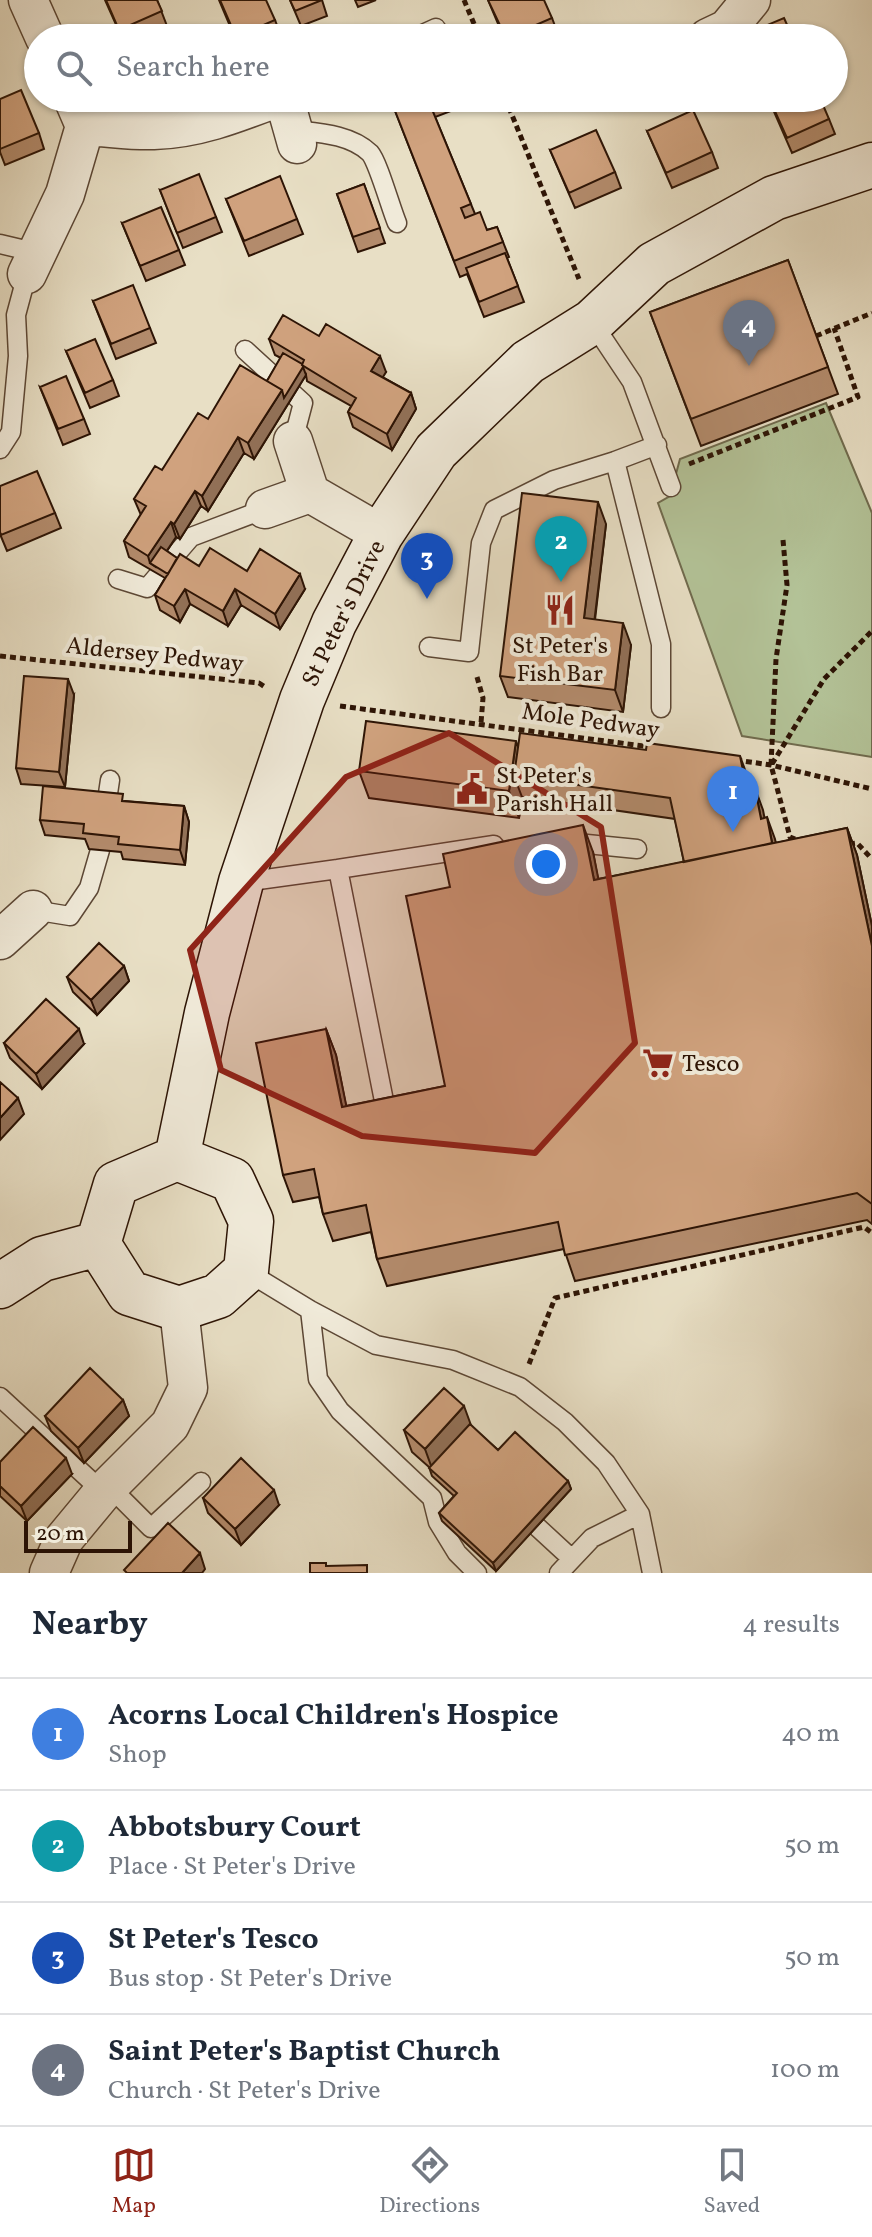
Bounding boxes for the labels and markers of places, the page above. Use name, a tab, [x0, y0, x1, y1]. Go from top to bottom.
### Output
pin: 4	[723, 300, 775, 366]
pin: 2	[535, 516, 587, 582]
pin: 3	[401, 533, 453, 599]
restaurant icon: St Peter's Fish Bar	[543, 593, 577, 627]
place label: St Peter's Fish Bar	[512, 630, 608, 692]
place label: St Peter's Parish Hall	[496, 760, 613, 822]
pin: 1	[707, 766, 759, 832]
public building icon: St Peter's Parish Hall	[455, 772, 489, 806]
supermarket icon: Tesco	[641, 1046, 675, 1080]
place label: Tesco	[682, 1048, 740, 1082]

